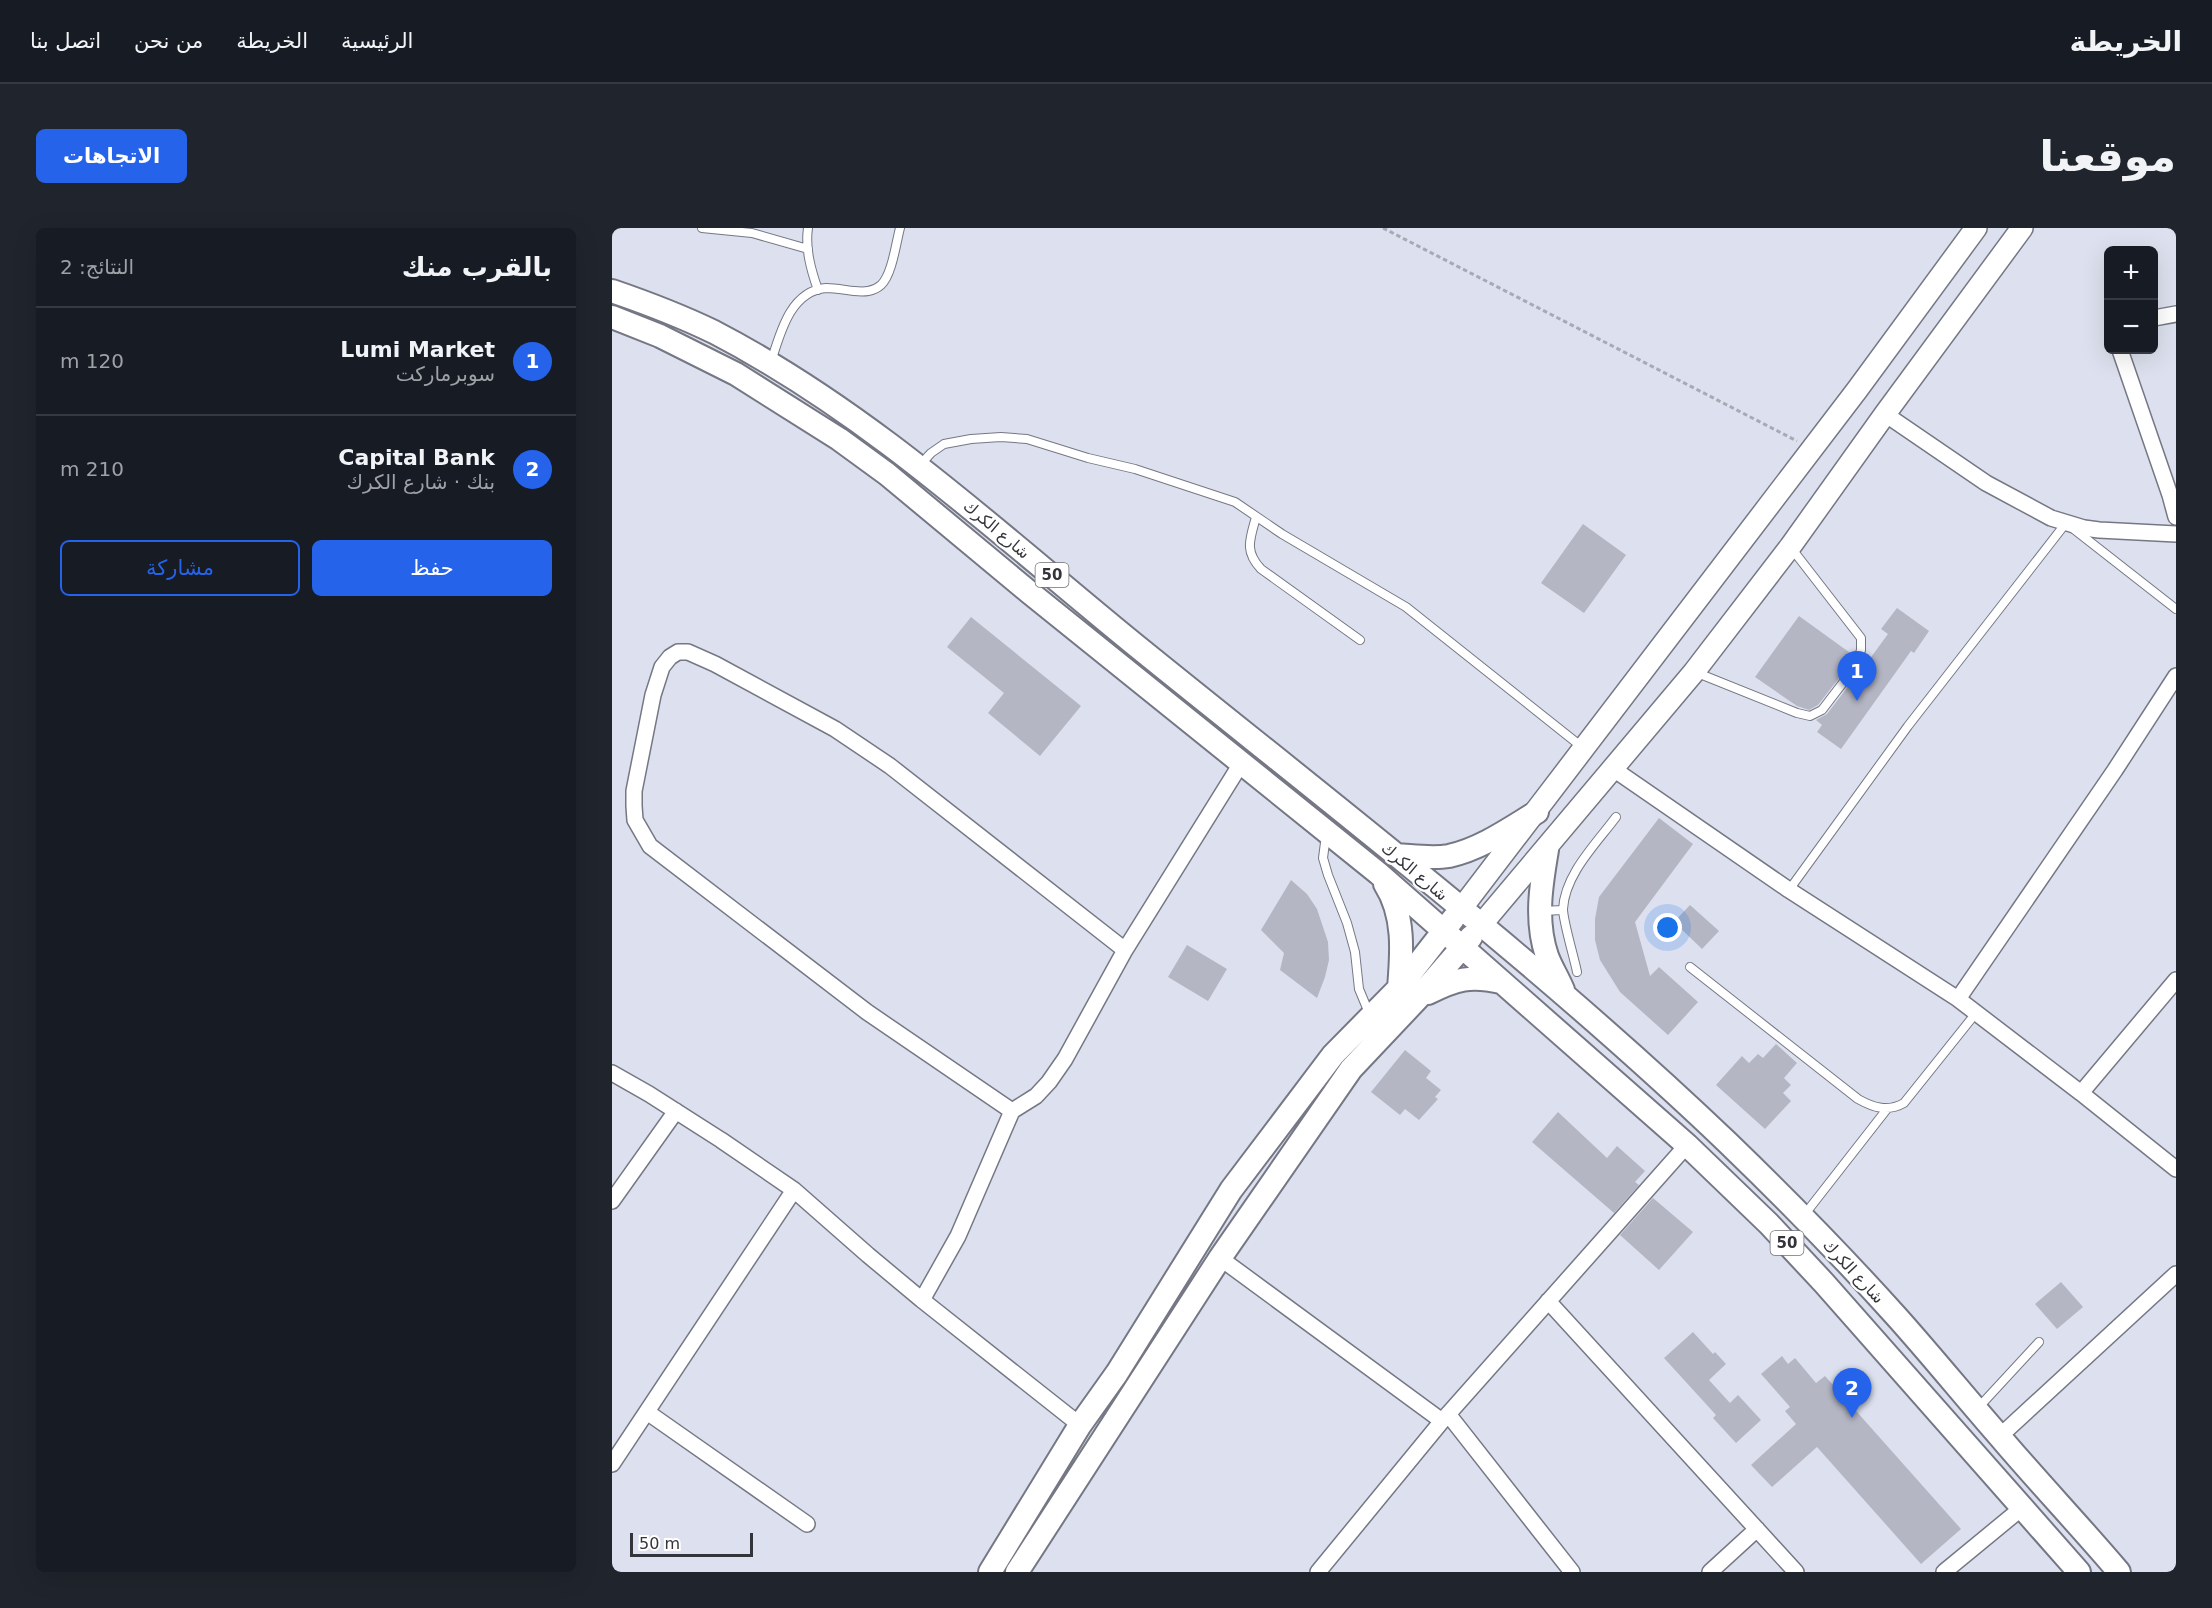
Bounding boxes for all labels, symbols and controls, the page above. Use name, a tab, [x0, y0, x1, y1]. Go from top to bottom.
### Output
text: الخريطة	[2070, 25, 2182, 58]
text: اتصل بنا	[30, 29, 101, 53]
text: من نحن	[134, 29, 203, 53]
text: الخريطة	[236, 29, 308, 53]
text: الرئيسية	[341, 29, 413, 53]
button: الاتجاهات	[36, 129, 187, 183]
text: موقعنا	[2040, 132, 2176, 181]
map controls	[2104, 246, 2158, 354]
button: +	[2104, 246, 2158, 300]
text: بالقرب منك	[402, 252, 552, 282]
text: النتائج: 2	[60, 255, 134, 279]
button: −	[2104, 300, 2158, 354]
text: Lumi Market	[340, 337, 495, 362]
text: 120 m	[60, 349, 124, 373]
text: 1	[526, 349, 539, 373]
text: سوبرماركت	[396, 362, 495, 386]
text: Capital Bank	[338, 445, 495, 470]
text: 210 m	[60, 457, 124, 481]
text: 2	[526, 457, 539, 481]
text: بنك · شارع الكرك	[346, 470, 495, 494]
street label: شارع الكرك	[959, 496, 1034, 563]
button: مشاركة	[60, 540, 300, 596]
button: حفظ	[312, 540, 552, 596]
road number: 50	[1036, 563, 1068, 587]
pin: 1	[1838, 652, 1876, 701]
street label: شارع الكرك	[1377, 838, 1452, 905]
your location	[1653, 913, 1682, 942]
road number: 50	[1770, 1231, 1804, 1255]
street label: شارع الكرك	[1818, 1235, 1888, 1308]
pin: 2	[1832, 1368, 1872, 1418]
scale bar	[630, 1530, 753, 1558]
text: 50 m	[639, 1534, 680, 1553]

